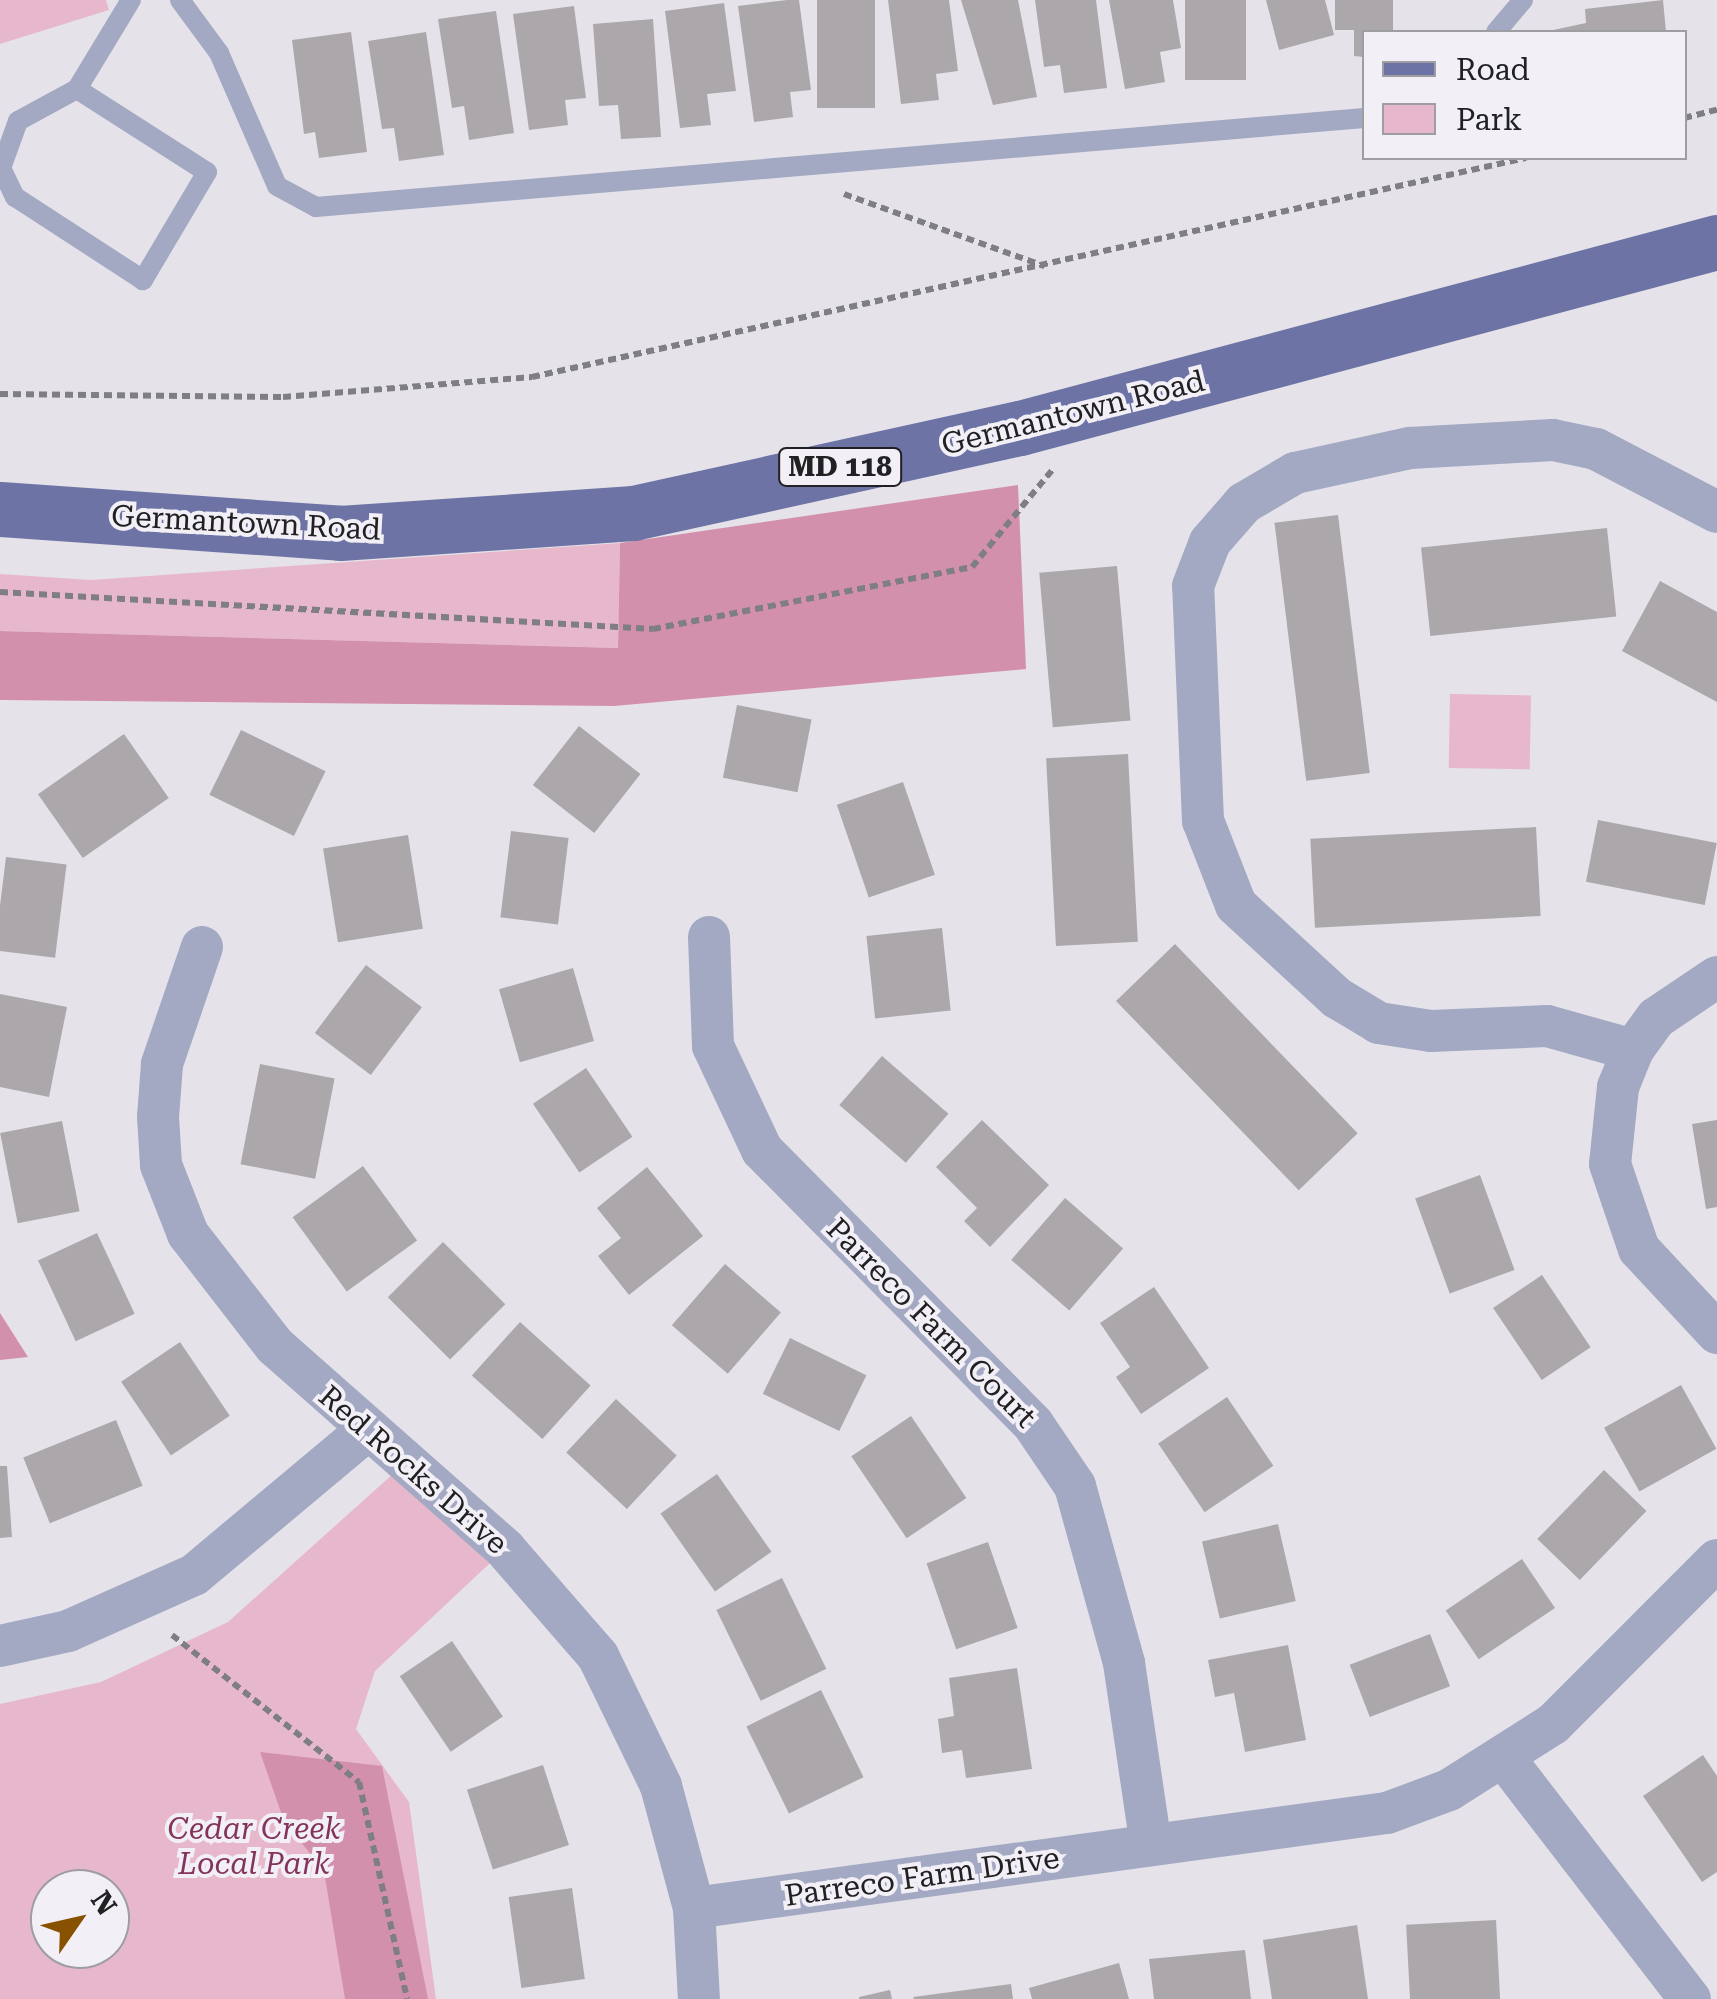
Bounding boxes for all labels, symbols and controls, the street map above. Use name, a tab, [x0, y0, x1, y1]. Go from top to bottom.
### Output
legend	[1362, 30, 1687, 160]
text: Road	[1456, 52, 1530, 87]
text: Park	[1456, 102, 1522, 137]
street label: Germantown Road	[938, 363, 1208, 463]
road number: MD 118	[778, 444, 902, 490]
street label: Germantown Road	[110, 498, 382, 548]
street label: Parreco Farm Court	[819, 1211, 1043, 1435]
street label: Red Rocks Drive	[311, 1378, 515, 1562]
park label: Cedar Creek Local Park	[167, 1811, 341, 1882]
street label: Parreco Farm Drive	[782, 1840, 1062, 1914]
north arrow	[30, 1869, 130, 1969]
text: N	[84, 1885, 123, 1921]

